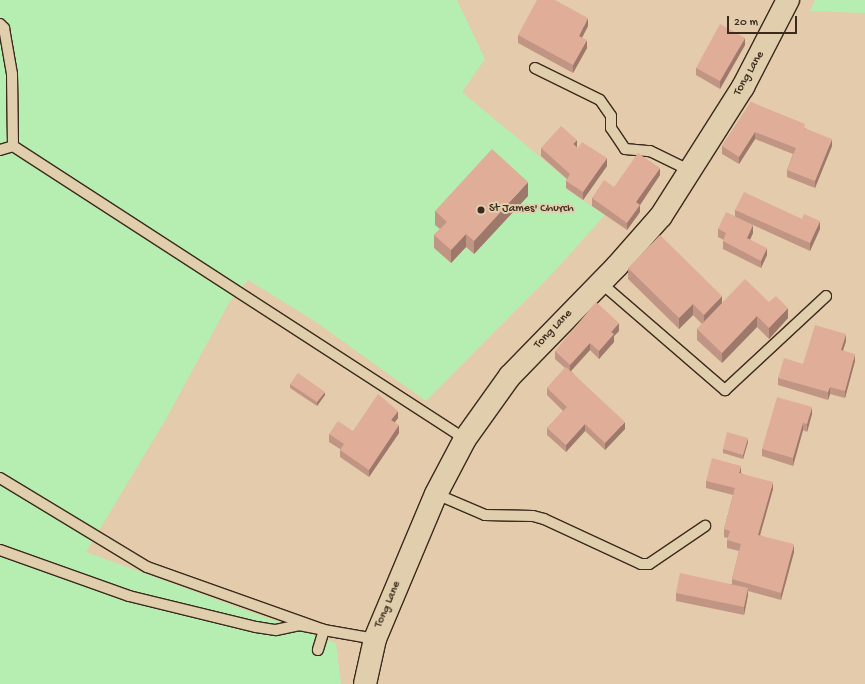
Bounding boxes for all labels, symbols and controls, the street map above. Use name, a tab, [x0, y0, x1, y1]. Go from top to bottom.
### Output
scale bar	[729, 8, 799, 34]
text: 20 m	[734, 16, 758, 30]
street label: Tong Lane	[731, 49, 769, 99]
place label: St James' Church	[489, 203, 574, 217]
marker: St James' Church	[476, 205, 486, 215]
street label: Tong Lane	[532, 307, 576, 353]
street label: Tong Lane	[373, 580, 405, 630]

